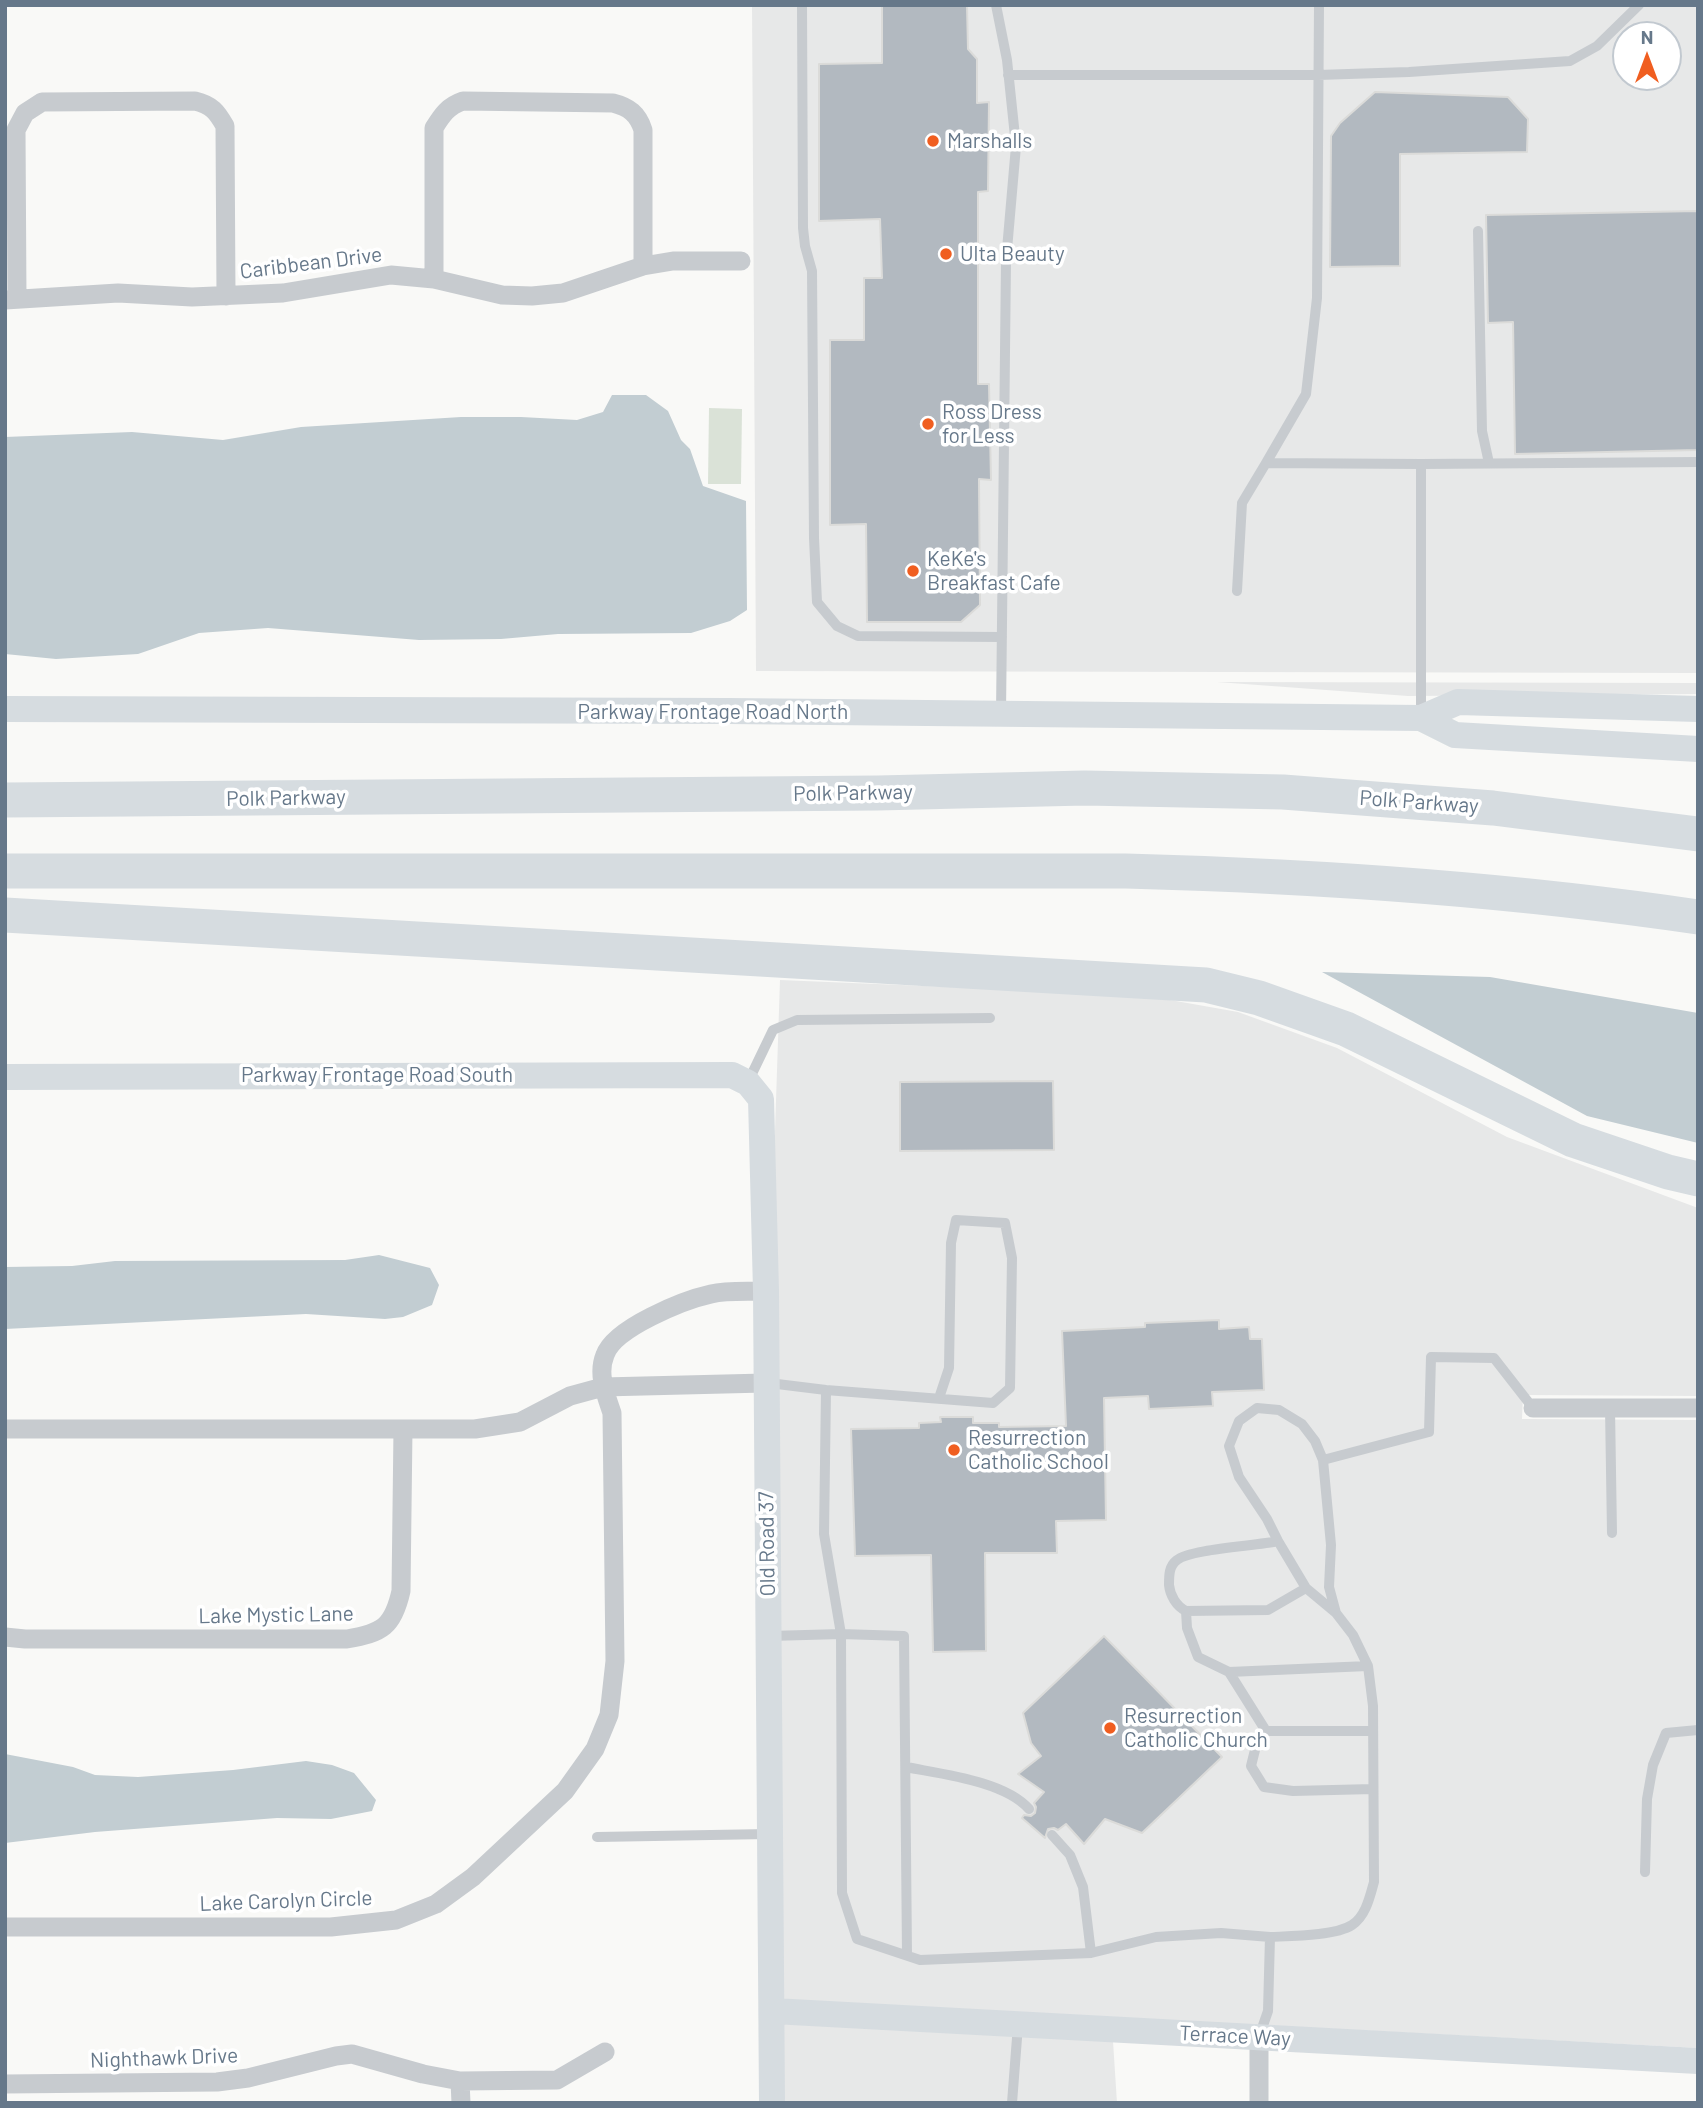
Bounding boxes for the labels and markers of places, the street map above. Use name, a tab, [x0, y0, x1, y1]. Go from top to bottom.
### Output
place label: Marshalls	[947, 128, 1032, 154]
marker: Marshalls	[925, 133, 941, 149]
place label: Ulta Beauty	[960, 241, 1065, 267]
marker: Ulta Beauty	[938, 246, 954, 262]
place label: Ross Dress for Less	[942, 399, 1042, 449]
marker: Ross Dress for Less	[920, 416, 936, 432]
place label: KeKe's Breakfast Cafe	[927, 546, 1061, 596]
marker: KeKe's Breakfast Cafe	[905, 563, 921, 579]
place label: Resurrection Catholic School	[968, 1425, 1109, 1475]
marker: Resurrection Catholic School	[946, 1442, 962, 1458]
place label: Resurrection Catholic Church	[1124, 1703, 1268, 1753]
marker: Resurrection Catholic Church	[1102, 1720, 1118, 1736]

